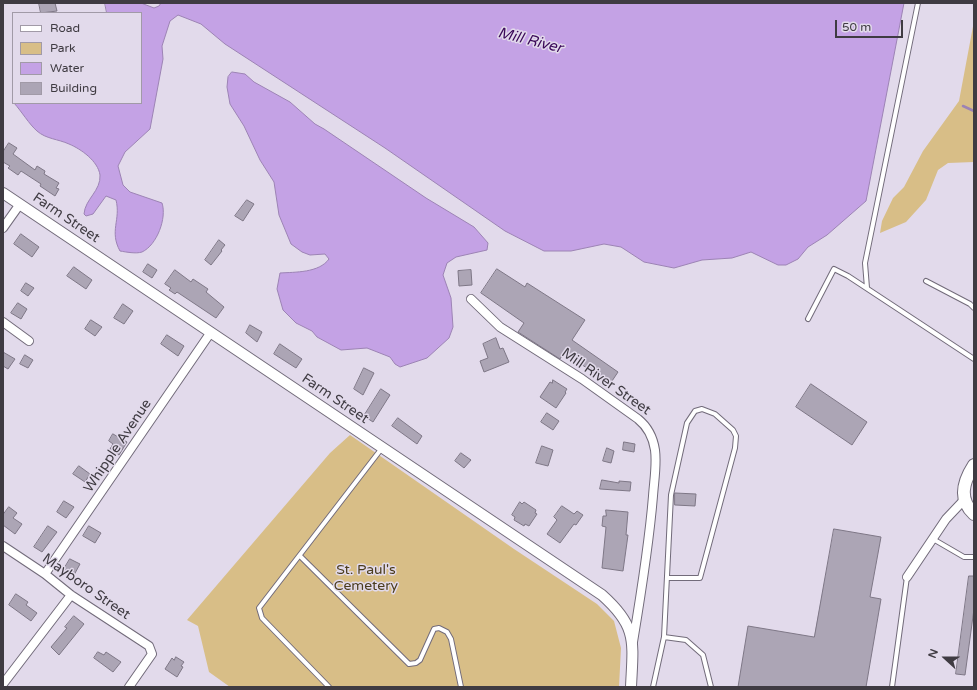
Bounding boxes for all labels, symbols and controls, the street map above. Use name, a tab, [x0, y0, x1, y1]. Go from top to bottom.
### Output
legend	[12, 12, 142, 104]
scale bar	[837, 12, 905, 38]
text: 50 m	[842, 20, 871, 34]
text: Road	[50, 21, 80, 35]
water label: Mill River	[496, 24, 564, 58]
text: Park	[50, 41, 76, 55]
text: Water	[50, 61, 84, 75]
text: Building	[50, 81, 97, 95]
street label: Farm Street	[29, 189, 103, 247]
street label: Mill River Street	[558, 345, 654, 419]
street label: Farm Street	[298, 370, 372, 428]
street label: Whipple Avenue	[81, 396, 155, 496]
street label: Mayboro Street	[39, 550, 133, 624]
park label: St. Paul's Cemetery	[334, 562, 398, 594]
north arrow	[925, 638, 965, 678]
text: N	[926, 647, 941, 660]

